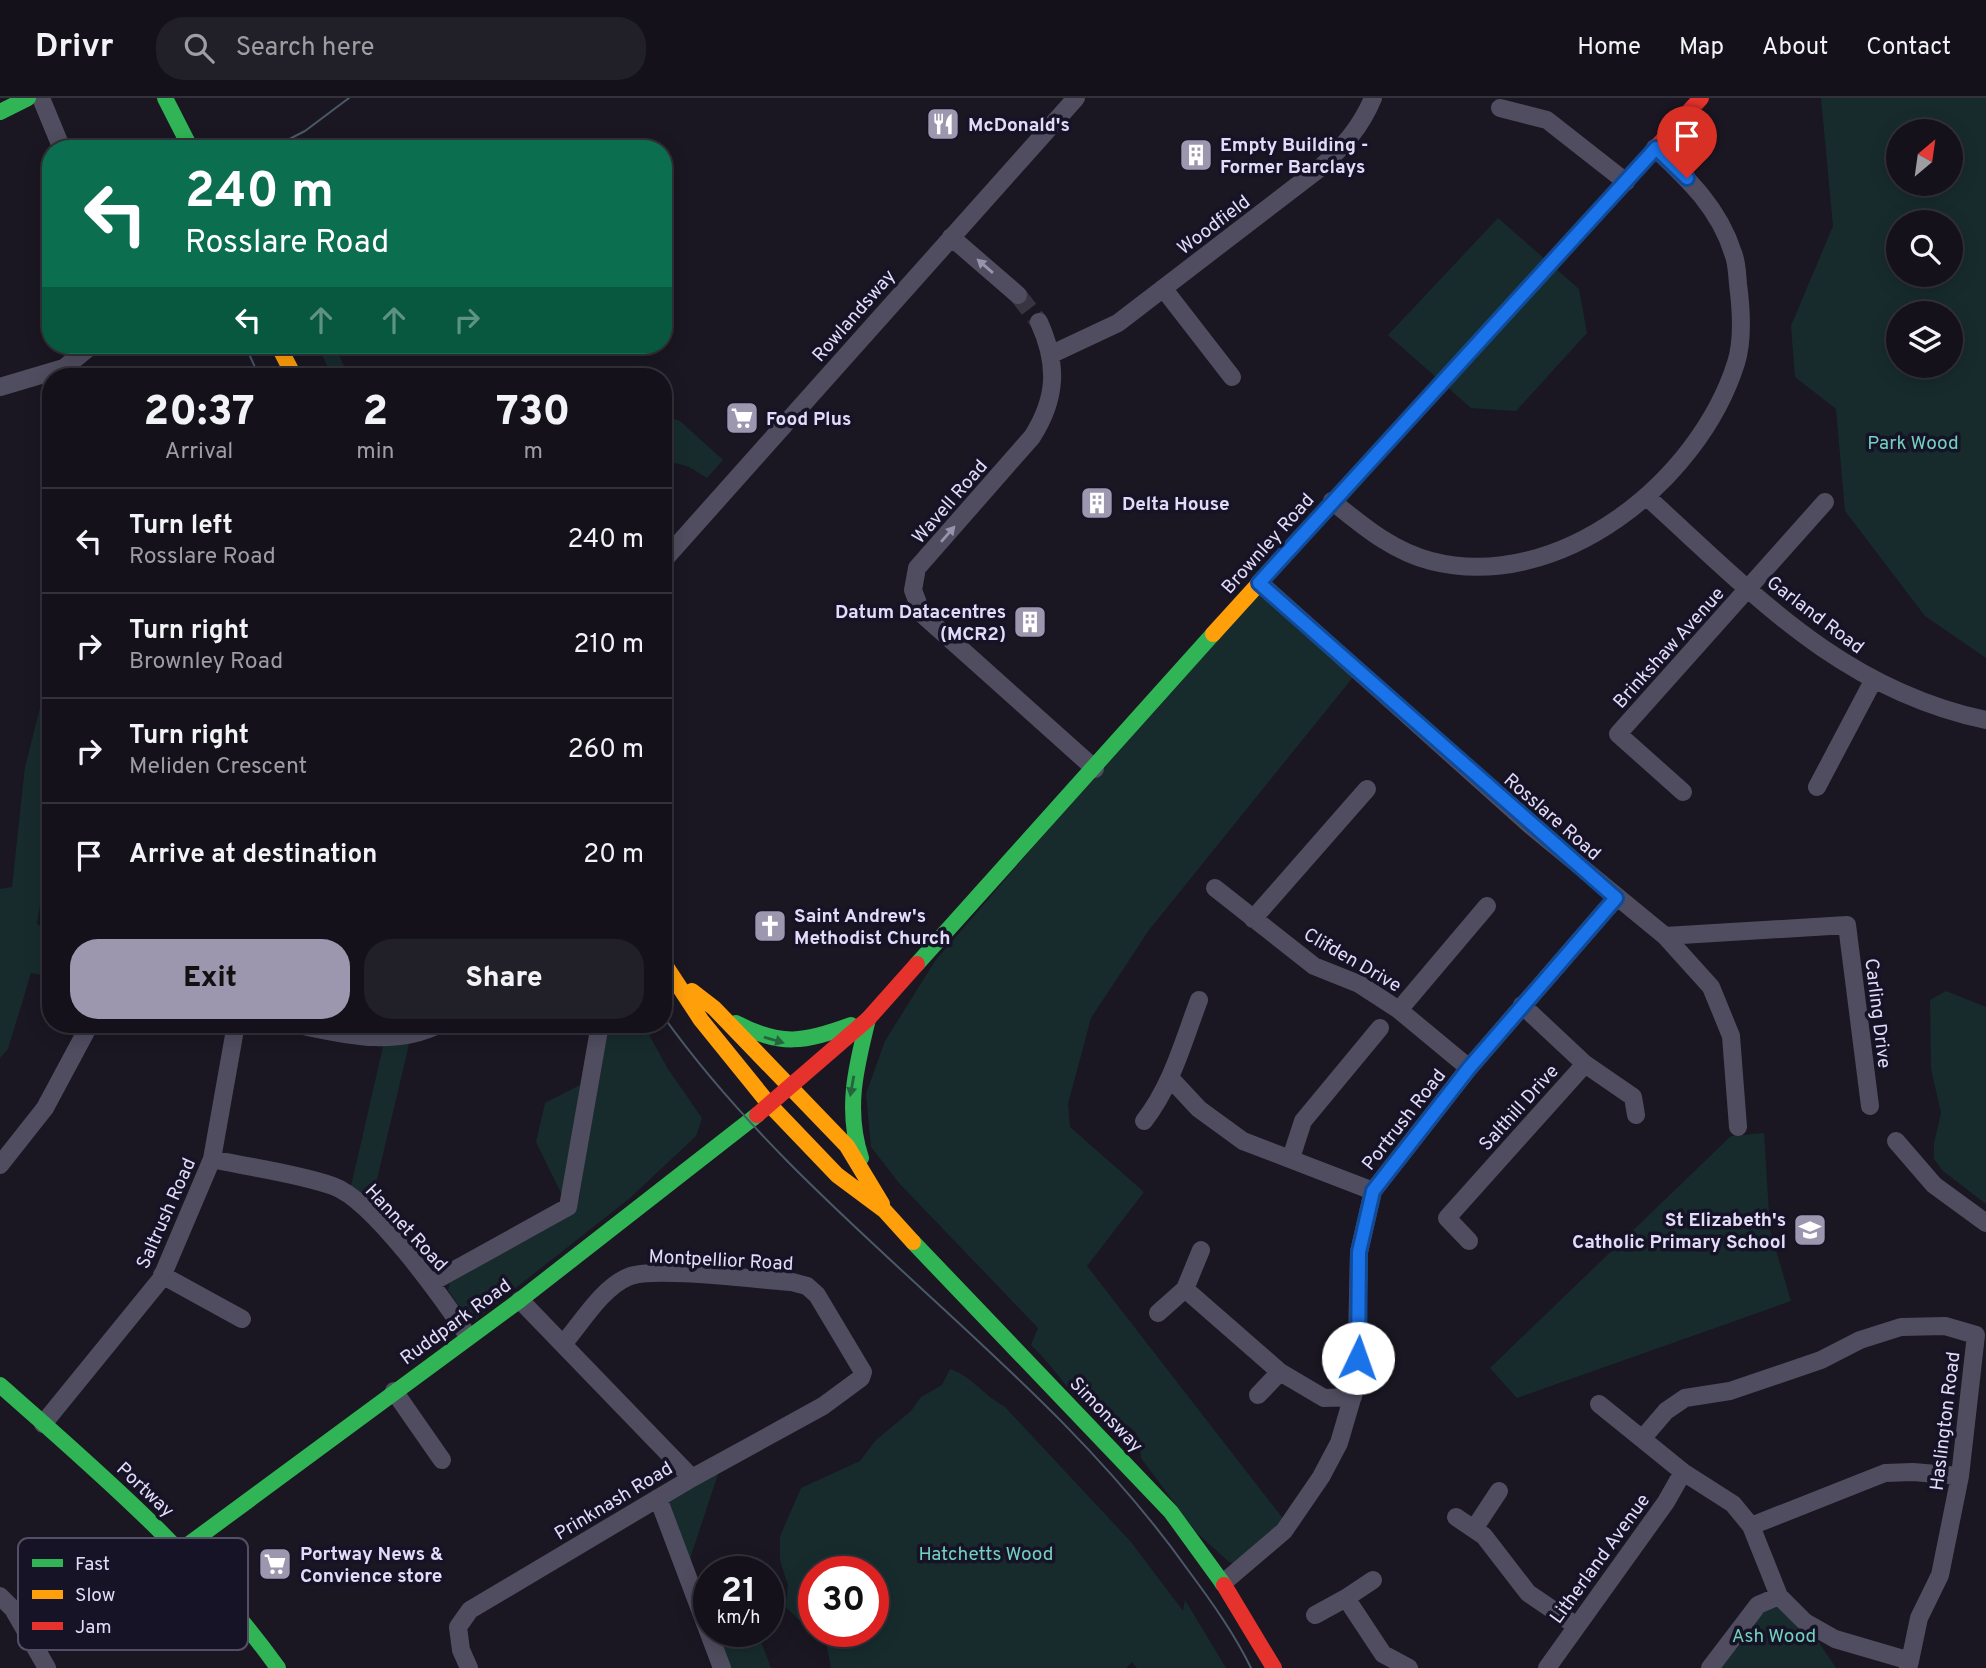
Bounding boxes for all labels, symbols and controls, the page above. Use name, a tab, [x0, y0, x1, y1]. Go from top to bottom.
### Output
search box	[156, 17, 646, 80]
text: Drivr	[35, 27, 114, 69]
icon: search	[180, 29, 218, 67]
text: Search here	[236, 32, 375, 65]
text: Home	[1577, 33, 1641, 63]
text: Map	[1679, 33, 1724, 63]
text: About	[1762, 33, 1828, 63]
text: Contact	[1866, 33, 1951, 63]
restaurant icon: McDonald's	[924, 105, 962, 143]
pin	[1657, 106, 1717, 178]
place label: McDonald's	[968, 114, 1070, 138]
icon: arrive	[1668, 117, 1706, 155]
north arrow	[1886, 119, 1964, 196]
map controls	[1886, 119, 1963, 378]
place label: Empty Building - Former Barclays	[1220, 134, 1369, 180]
building icon: Empty Building - Former Barclays	[1177, 136, 1215, 174]
text: 240 m	[185, 163, 334, 225]
icon: left	[70, 168, 161, 259]
street label: Woodfield	[1173, 190, 1255, 261]
button: search	[1886, 210, 1963, 287]
text: Rosslare Road	[185, 224, 389, 264]
one-way arrow	[976, 259, 993, 274]
street label: Rowlandsway	[808, 265, 901, 368]
icon: left	[229, 301, 267, 339]
icon: ahead	[302, 301, 340, 339]
icon: ahead	[375, 301, 413, 339]
icon: right	[448, 301, 486, 339]
button: layers	[1886, 301, 1963, 378]
text: 20:37	[144, 387, 255, 440]
text: 2	[363, 387, 388, 440]
text: 730	[496, 387, 570, 440]
supermarket icon: Food Plus	[723, 399, 761, 437]
place label: Food Plus	[766, 408, 851, 432]
park label: Park Wood	[1867, 432, 1959, 456]
text: Arrival	[165, 438, 233, 467]
text: min	[356, 438, 395, 467]
text: m	[524, 438, 543, 467]
street label: Wavell Road	[907, 455, 994, 549]
building icon: Delta House	[1078, 484, 1116, 522]
street label: Brownley Road	[1217, 489, 1320, 600]
place label: Delta House	[1122, 493, 1230, 517]
text: Turn left	[129, 510, 233, 543]
icon: left	[70, 522, 108, 560]
text: 240 m	[567, 524, 644, 557]
one-way arrow	[940, 525, 956, 543]
text: Rosslare Road	[129, 543, 276, 572]
street label: Garland Road	[1761, 571, 1868, 660]
street label: Brinkshaw Avenue	[1609, 583, 1730, 714]
place label: Datum Datacentres (MCR2)	[835, 601, 1006, 647]
building icon: Datum Datacentres (MCR2)	[1011, 603, 1049, 641]
text: Turn right	[129, 615, 249, 648]
icon: right	[70, 627, 108, 665]
text: 210 m	[574, 629, 644, 662]
text: Brownley Road	[129, 648, 283, 677]
text: Turn right	[129, 720, 249, 753]
icon: right	[70, 732, 108, 770]
text: 260 m	[568, 734, 644, 767]
text: Meliden Crescent	[129, 753, 307, 782]
street label: Rosslare Road	[1498, 769, 1605, 866]
icon: arrive	[70, 837, 108, 875]
text: Arrive at destination	[129, 839, 377, 872]
text: 20 m	[583, 839, 644, 872]
place label: Saint Andrew's Methodist Church	[794, 905, 950, 951]
church icon: Saint Andrew's Methodist Church	[751, 907, 789, 945]
street label: Clifden Drive	[1299, 923, 1405, 998]
button: Exit	[70, 939, 350, 1019]
button: Share	[364, 939, 644, 1019]
street label: Carling Drive	[1858, 957, 1896, 1070]
one-way arrow	[764, 1035, 785, 1045]
street label: Salthill Drive	[1474, 1060, 1565, 1157]
street label: Portrush Road	[1357, 1065, 1452, 1176]
one-way arrow	[846, 1075, 857, 1097]
street label: Saltrush Road	[132, 1155, 202, 1273]
street label: Hannet Road	[359, 1180, 452, 1277]
place label: St Elizabeth's Catholic Primary School	[1572, 1209, 1786, 1255]
school or university icon: St Elizabeth's Catholic Primary School	[1791, 1211, 1829, 1249]
street label: Montpellior Road	[648, 1245, 794, 1277]
street label: Ruddpark Road	[396, 1274, 516, 1371]
position arrow	[1321, 1321, 1395, 1395]
street label: Haslington Road	[1926, 1350, 1966, 1492]
street label: Simonsway	[1064, 1373, 1148, 1458]
street label: Prinknash Road	[550, 1457, 678, 1546]
street label: Portway	[111, 1458, 179, 1523]
street label: Litherland Avenue	[1545, 1489, 1656, 1629]
legend	[18, 1538, 248, 1650]
place label: Portway News & Convience store	[300, 1543, 444, 1589]
park label: Hatchetts Wood	[919, 1543, 1053, 1567]
supermarket icon: Portway News & Convience store	[256, 1545, 294, 1583]
text: Fast	[75, 1553, 110, 1577]
speed limit sign: 30	[798, 1556, 889, 1647]
text: 21	[721, 1570, 756, 1614]
text: Slow	[75, 1584, 115, 1608]
text: km/h	[717, 1607, 760, 1630]
text: Jam	[75, 1616, 112, 1640]
park label: Ash Wood	[1732, 1625, 1816, 1649]

